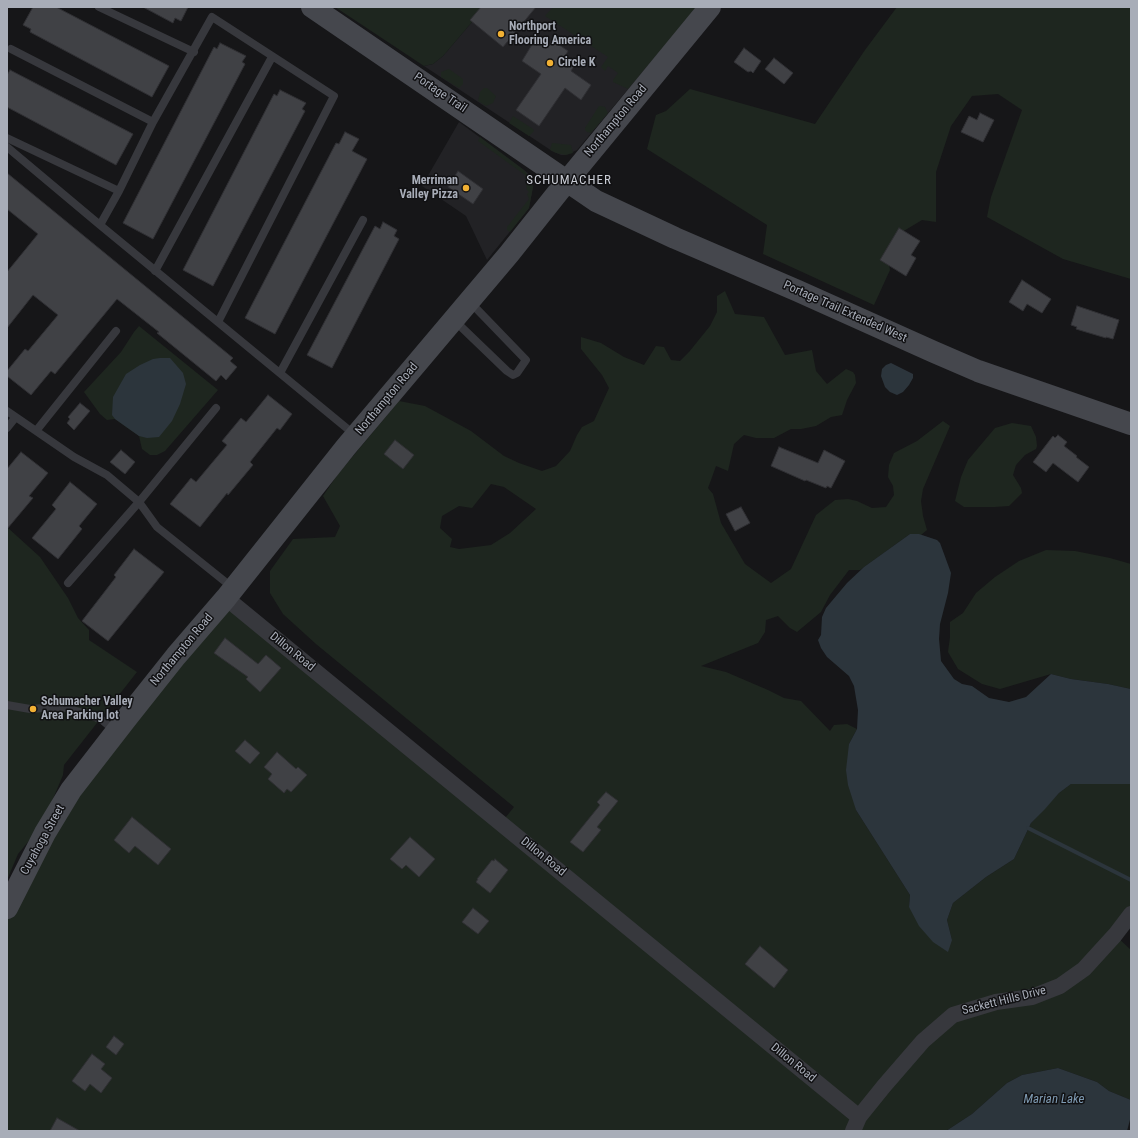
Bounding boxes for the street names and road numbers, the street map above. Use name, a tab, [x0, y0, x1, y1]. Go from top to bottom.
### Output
street label: Portage Trail	[411, 70, 469, 116]
street label: Northampton Road	[582, 82, 650, 160]
street label: Portage Trail Extended West	[781, 278, 909, 346]
street label: Northampton Road	[353, 360, 421, 438]
street label: Northampton Road	[148, 611, 216, 689]
street label: Dillon Road	[267, 629, 317, 675]
street label: Cuyahoga Street	[18, 803, 68, 877]
street label: Dillon Road	[518, 834, 568, 880]
street label: Sackett Hills Drive	[960, 984, 1048, 1018]
street label: Dillon Road	[768, 1040, 818, 1086]

